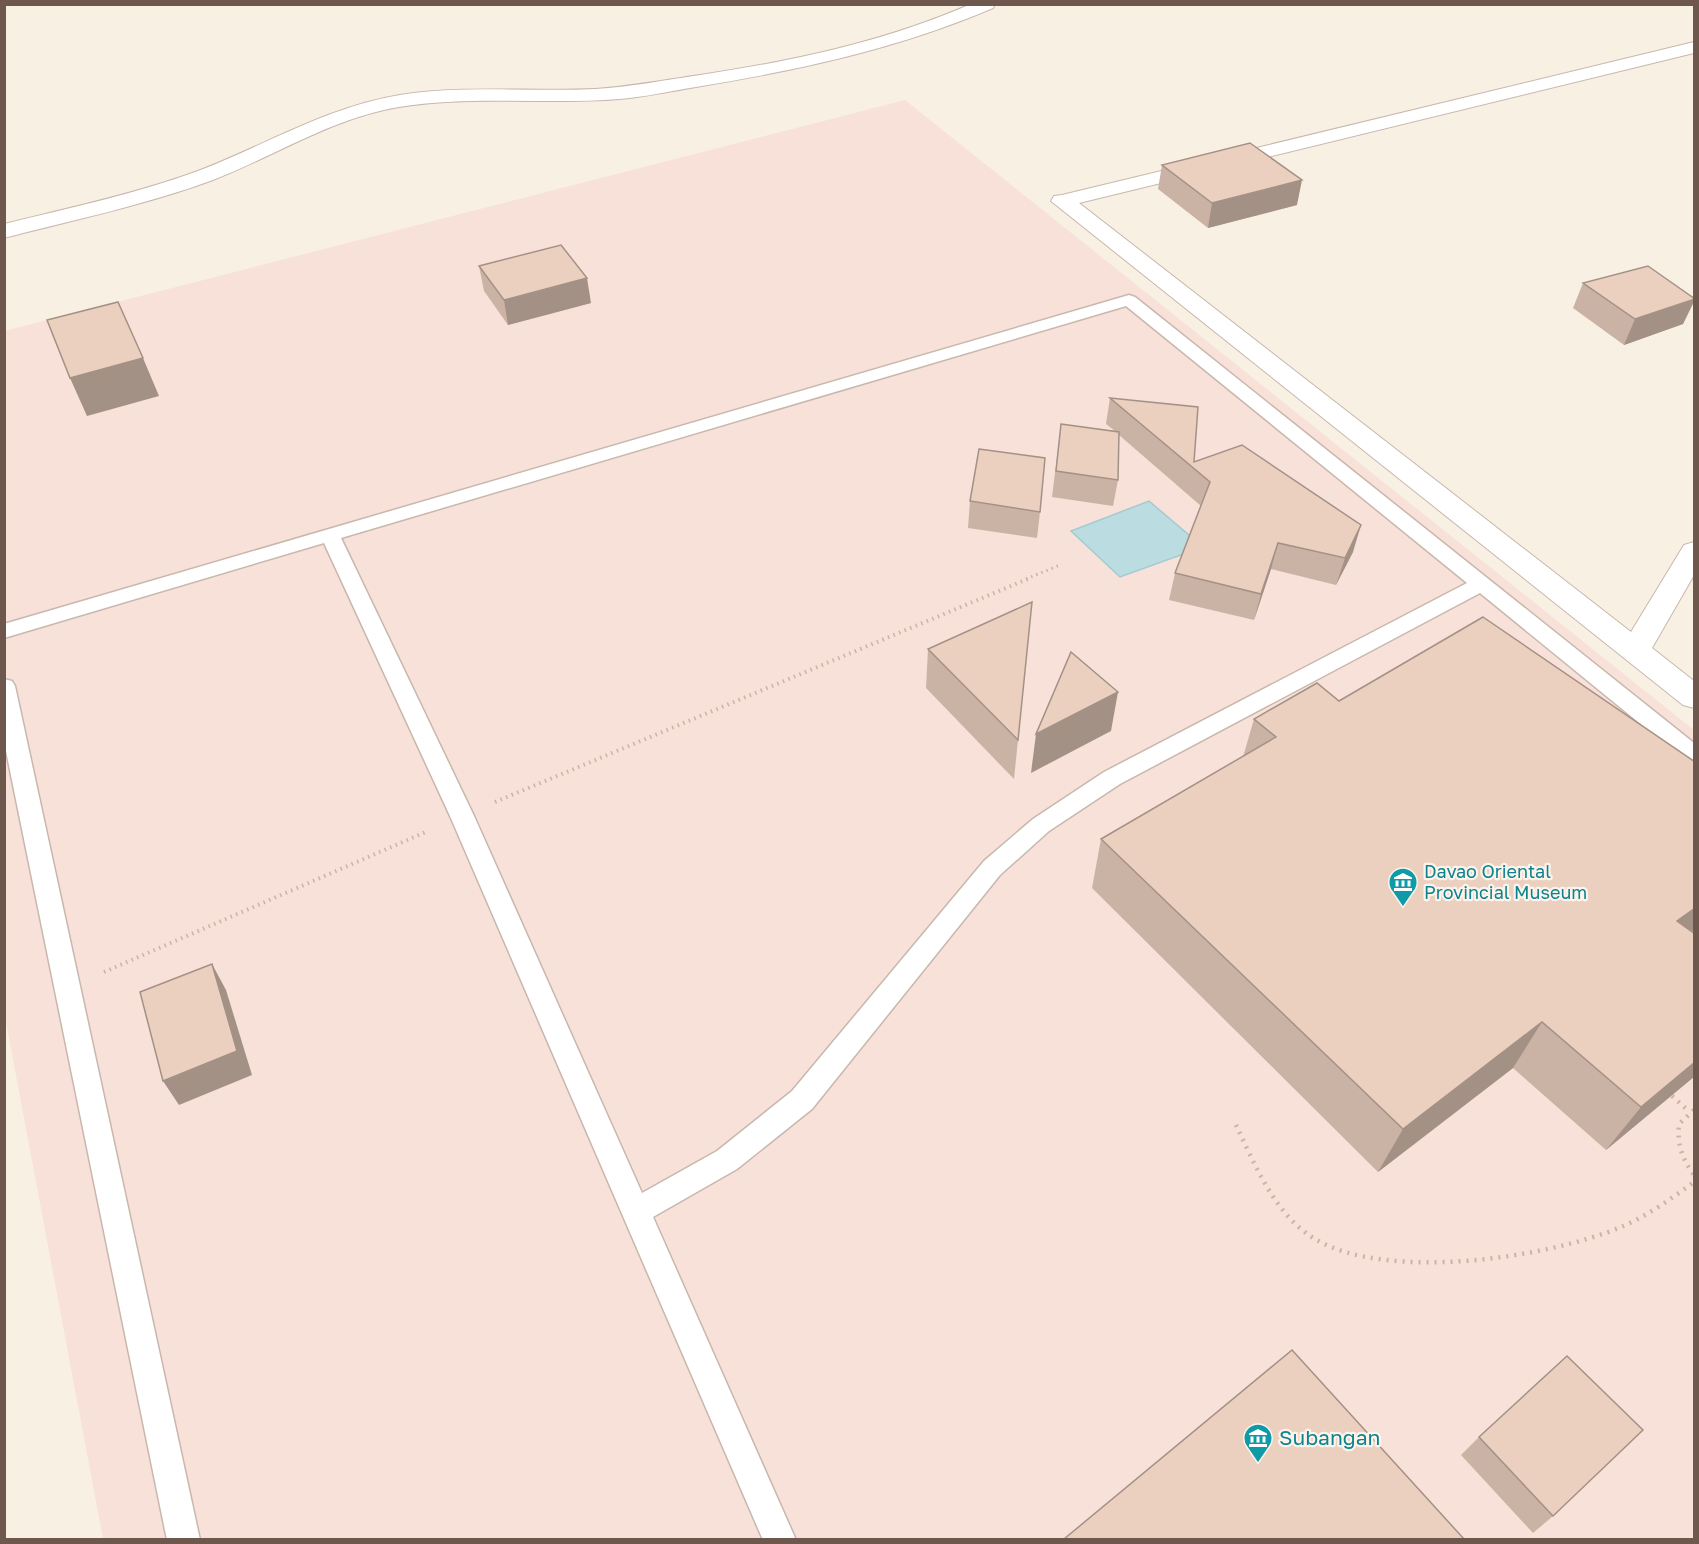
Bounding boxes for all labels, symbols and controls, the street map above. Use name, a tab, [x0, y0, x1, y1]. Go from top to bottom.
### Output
place label: Davao Oriental Provincial Museum	[1424, 860, 1587, 903]
museum icon: Davao Oriental Provincial Museum	[1387, 866, 1419, 908]
museum icon: Subangan	[1242, 1422, 1274, 1464]
place label: Subangan	[1279, 1424, 1381, 1450]

